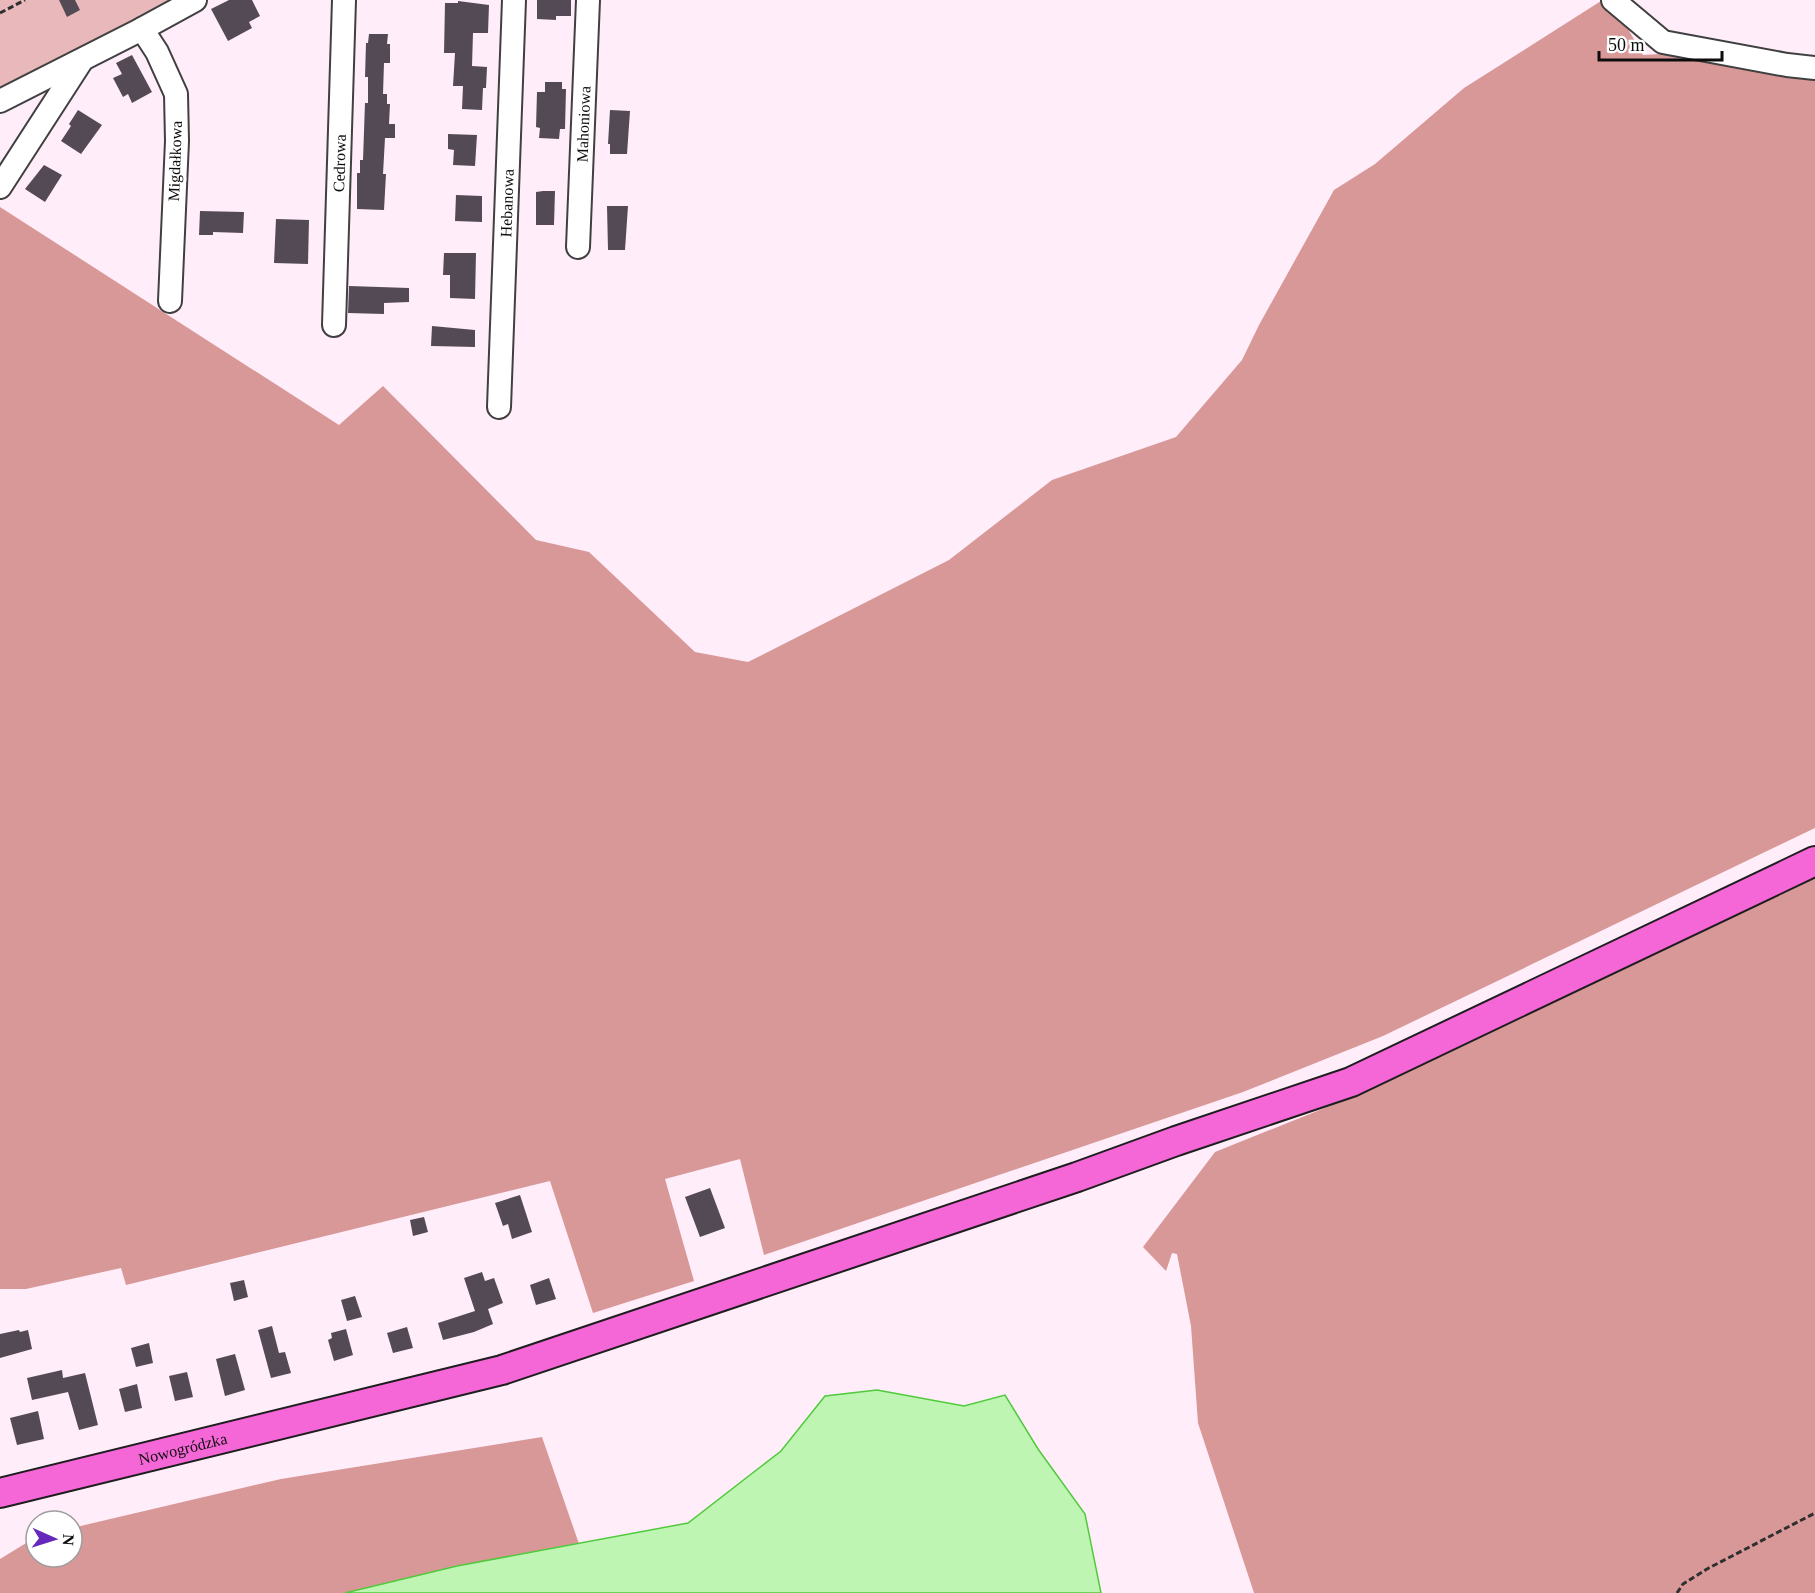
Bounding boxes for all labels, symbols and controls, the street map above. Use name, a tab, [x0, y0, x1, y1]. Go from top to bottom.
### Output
scale bar	[1599, 24, 1722, 62]
text: 50 m	[1608, 35, 1645, 55]
street label: Mahoniowa	[573, 86, 593, 163]
street label: Migdałkowa	[165, 120, 186, 202]
street label: Cedrowa	[330, 134, 348, 192]
street label: Hebanowa	[497, 169, 516, 238]
street label: Nowogródzka	[137, 1429, 229, 1467]
north arrow	[24, 1509, 84, 1569]
text: N	[60, 1534, 77, 1546]

